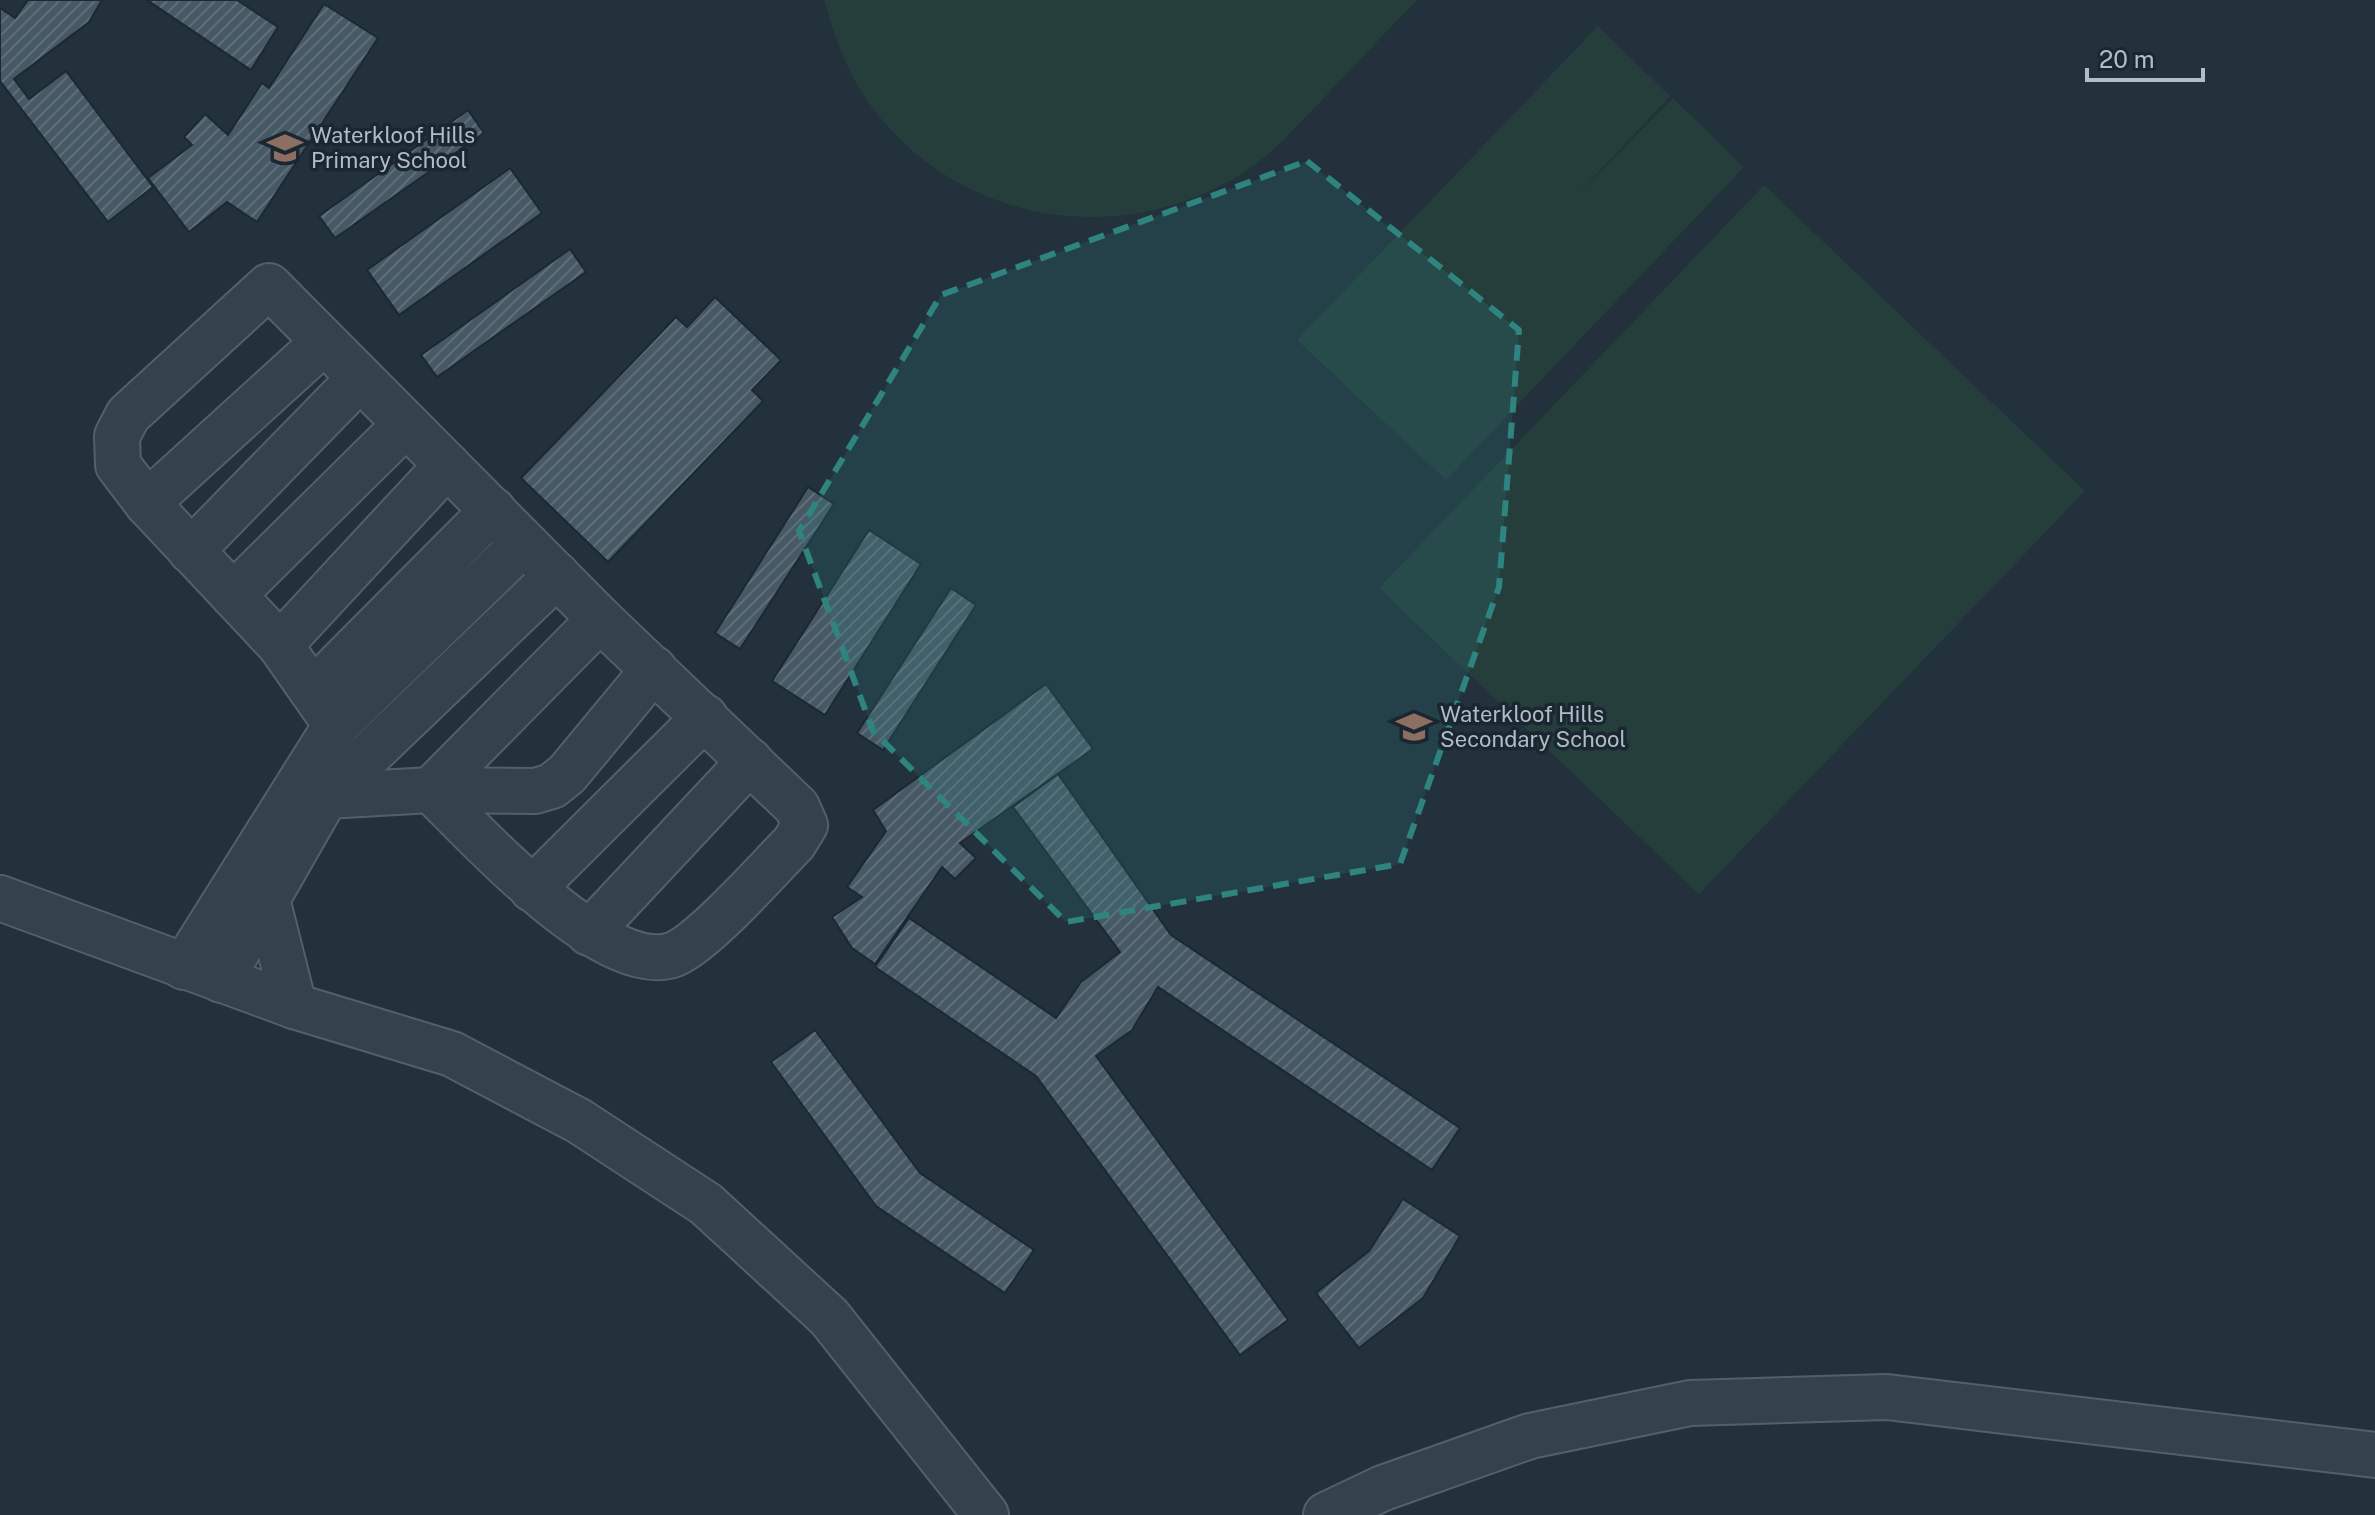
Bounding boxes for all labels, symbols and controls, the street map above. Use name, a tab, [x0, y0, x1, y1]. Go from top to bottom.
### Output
scale bar	[2087, 32, 2203, 82]
text: 20 m	[2099, 45, 2155, 73]
place label: Waterkloof Hills Primary School	[311, 122, 475, 173]
school or university icon: Waterkloof Hills Primary School	[266, 129, 304, 167]
place label: Waterkloof Hills Secondary School	[1440, 701, 1626, 752]
school or university icon: Waterkloof Hills Secondary School	[1395, 708, 1433, 746]

